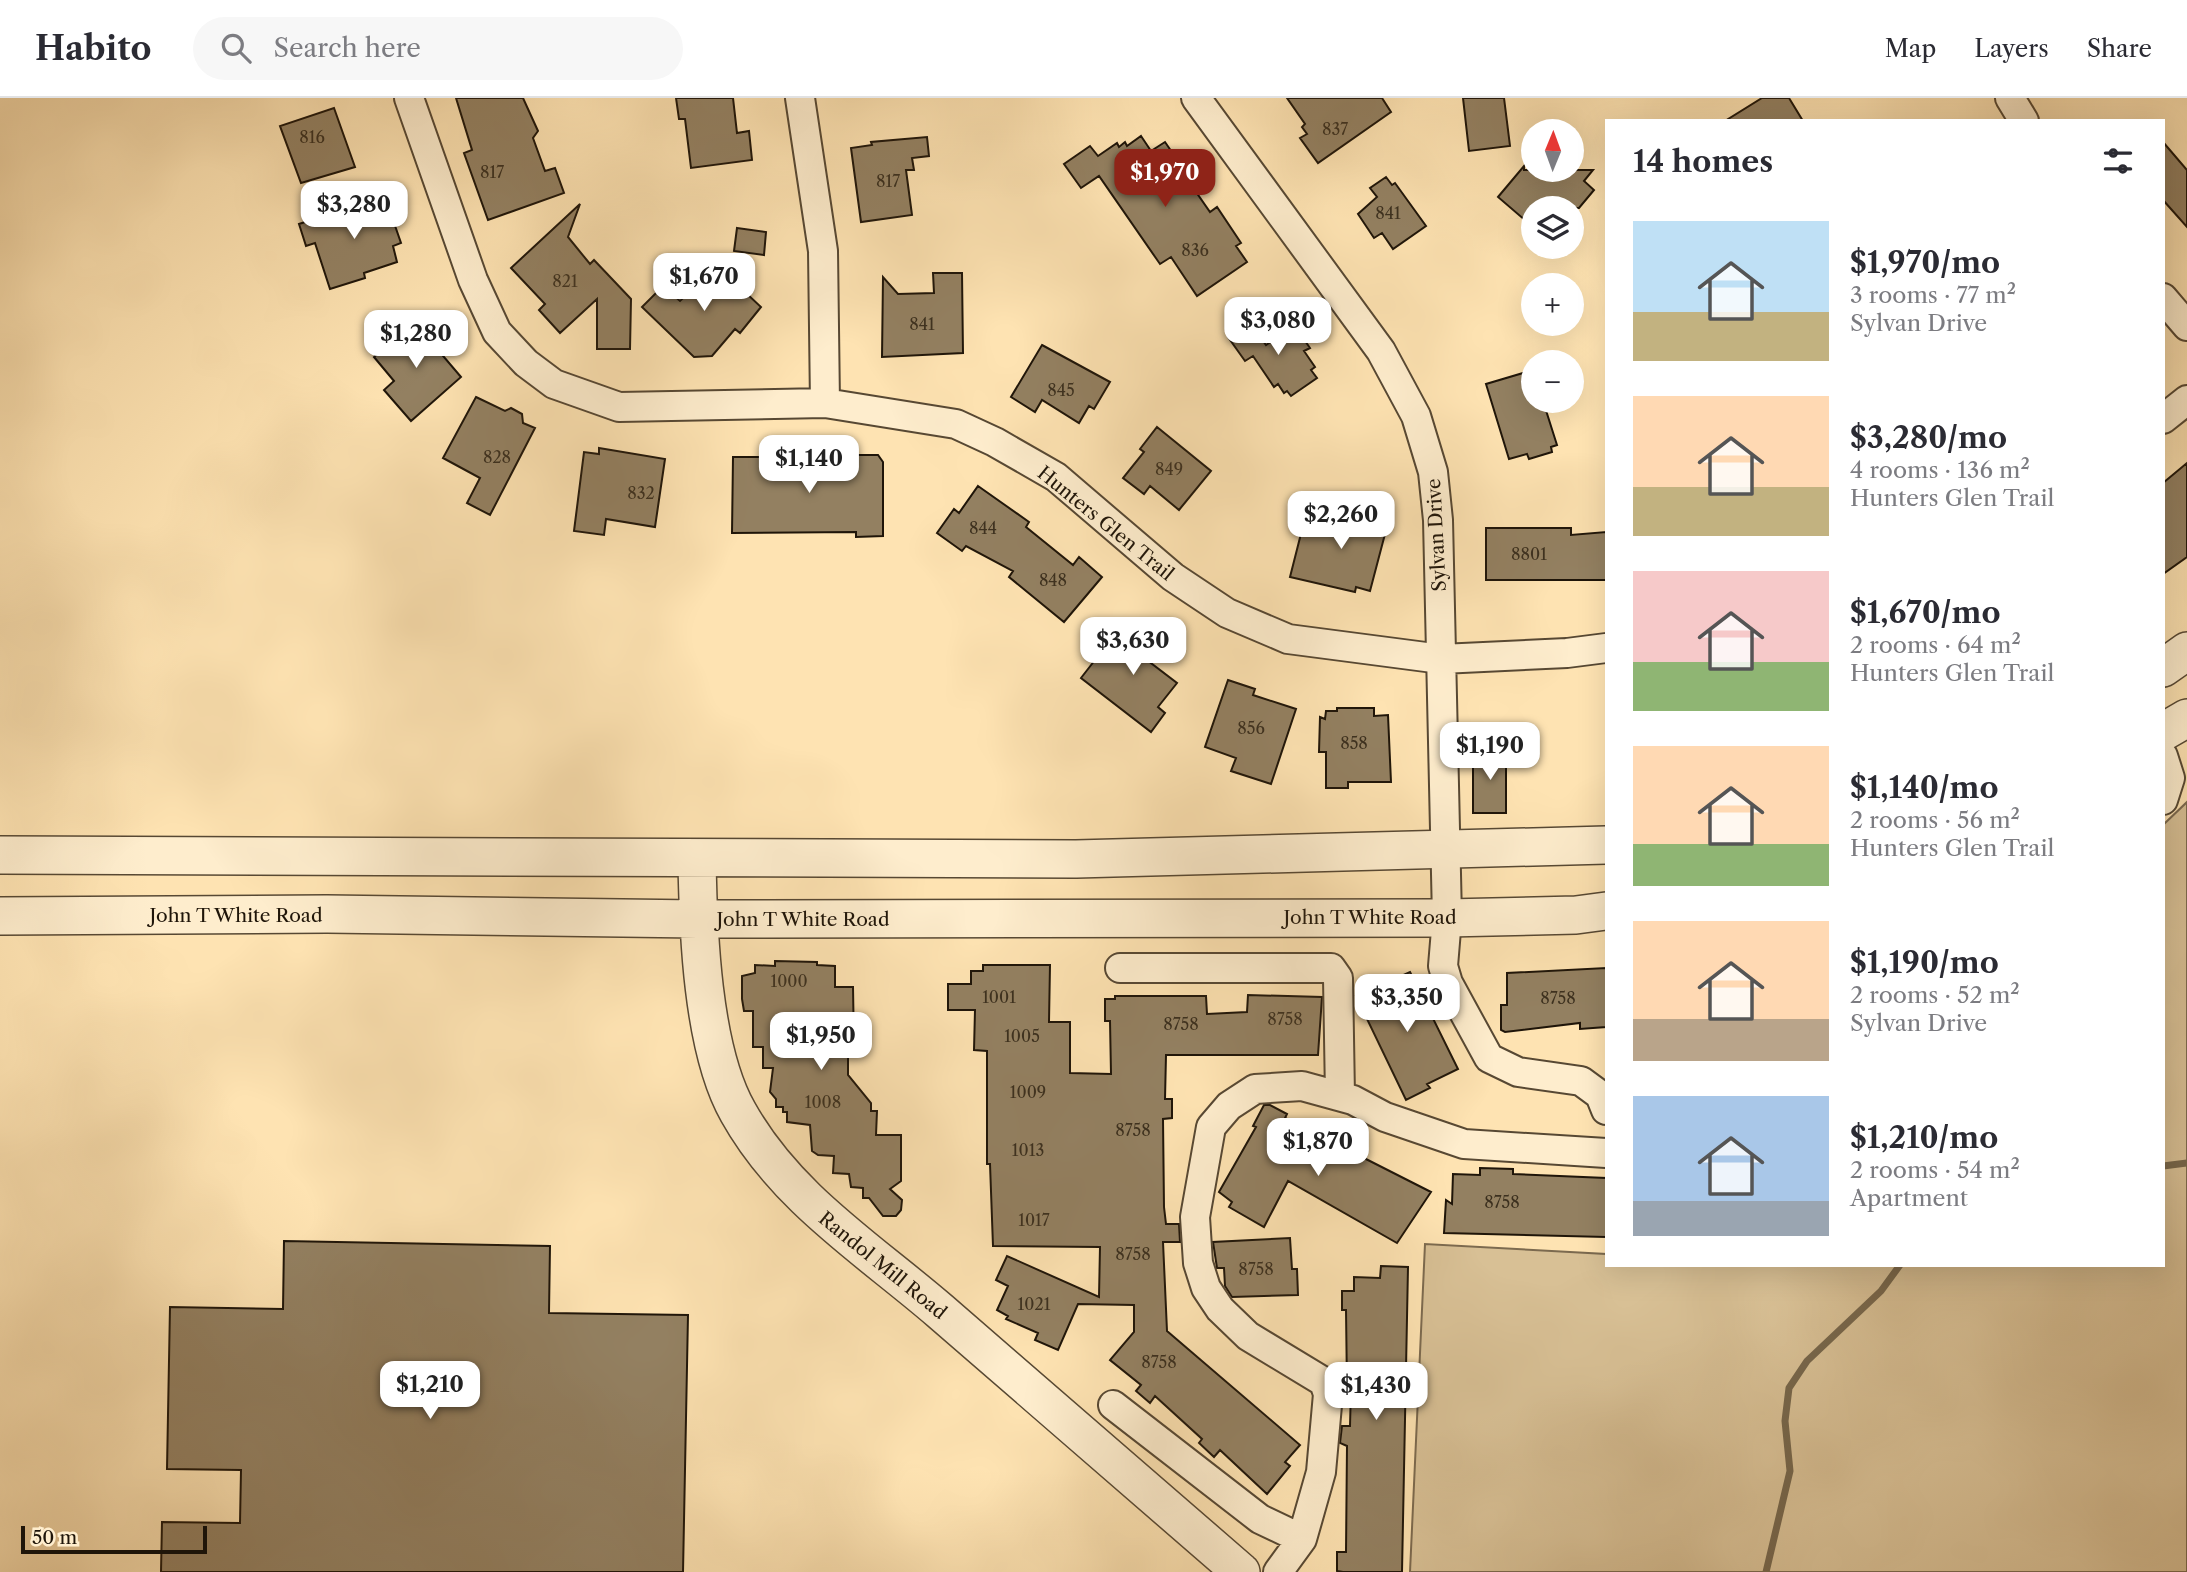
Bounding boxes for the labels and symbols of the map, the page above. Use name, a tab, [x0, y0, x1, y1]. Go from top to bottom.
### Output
house number: 837	[1322, 119, 1348, 139]
north arrow	[1521, 119, 1584, 182]
house number: 816	[299, 127, 325, 147]
pin: $1,970	[1108, 150, 1222, 209]
house number: 817	[480, 162, 504, 182]
house number: 817	[876, 171, 900, 191]
pin: $3,280	[297, 181, 411, 241]
house number: 841	[1375, 203, 1401, 223]
house number: 836	[1181, 240, 1209, 260]
pin: $1,670	[647, 254, 761, 313]
house number: 821	[552, 271, 578, 291]
pin: $3,080	[1221, 298, 1335, 357]
pin: $1,280	[359, 310, 473, 370]
house number: 841	[909, 314, 935, 334]
house number: 845	[1047, 380, 1075, 400]
pin: $1,140	[752, 436, 866, 495]
house number: 828	[483, 447, 511, 467]
house number: 849	[1155, 459, 1183, 479]
street label: Hunters Glen Trail	[1033, 461, 1179, 586]
street label: Sylvan Drive	[1422, 478, 1451, 592]
house number: 832	[627, 483, 655, 503]
pin: $2,260	[1284, 491, 1398, 551]
house number: 844	[969, 518, 997, 538]
house number: 8801	[1511, 544, 1547, 564]
house number: 848	[1039, 570, 1067, 590]
pin: $3,630	[1076, 618, 1190, 677]
house number: 856	[1237, 718, 1265, 738]
pin: $1,190	[1433, 722, 1547, 782]
house number: 858	[1340, 733, 1368, 753]
street label: John T White Road	[147, 904, 323, 927]
street label: John T White Road	[1281, 906, 1457, 929]
street label: John T White Road	[714, 908, 890, 931]
house number: 1000	[770, 971, 808, 991]
pin: $3,350	[1350, 974, 1464, 1034]
house number: 1001	[982, 987, 1016, 1007]
house number: 8758	[1540, 988, 1576, 1008]
house number: 8758	[1267, 1009, 1303, 1029]
pin: $1,950	[764, 1012, 878, 1072]
house number: 8758	[1163, 1014, 1199, 1034]
house number: 1005	[1004, 1026, 1040, 1046]
house number: 1009	[1010, 1082, 1046, 1102]
house number: 1008	[805, 1092, 841, 1112]
pin: $1,870	[1261, 1118, 1375, 1178]
house number: 8758	[1115, 1120, 1151, 1140]
house number: 1013	[1012, 1140, 1044, 1160]
house number: 8758	[1484, 1192, 1520, 1212]
street label: Randol Mill Road	[814, 1207, 952, 1324]
house number: 1017	[1018, 1210, 1050, 1230]
house number: 8758	[1115, 1244, 1151, 1264]
house number: 8758	[1238, 1259, 1274, 1279]
house number: 1021	[1018, 1294, 1051, 1314]
house number: 8758	[1141, 1352, 1177, 1372]
pin: $1,210	[373, 1362, 487, 1421]
pin: $1,430	[1319, 1362, 1433, 1422]
scale bar	[21, 1523, 206, 1555]

